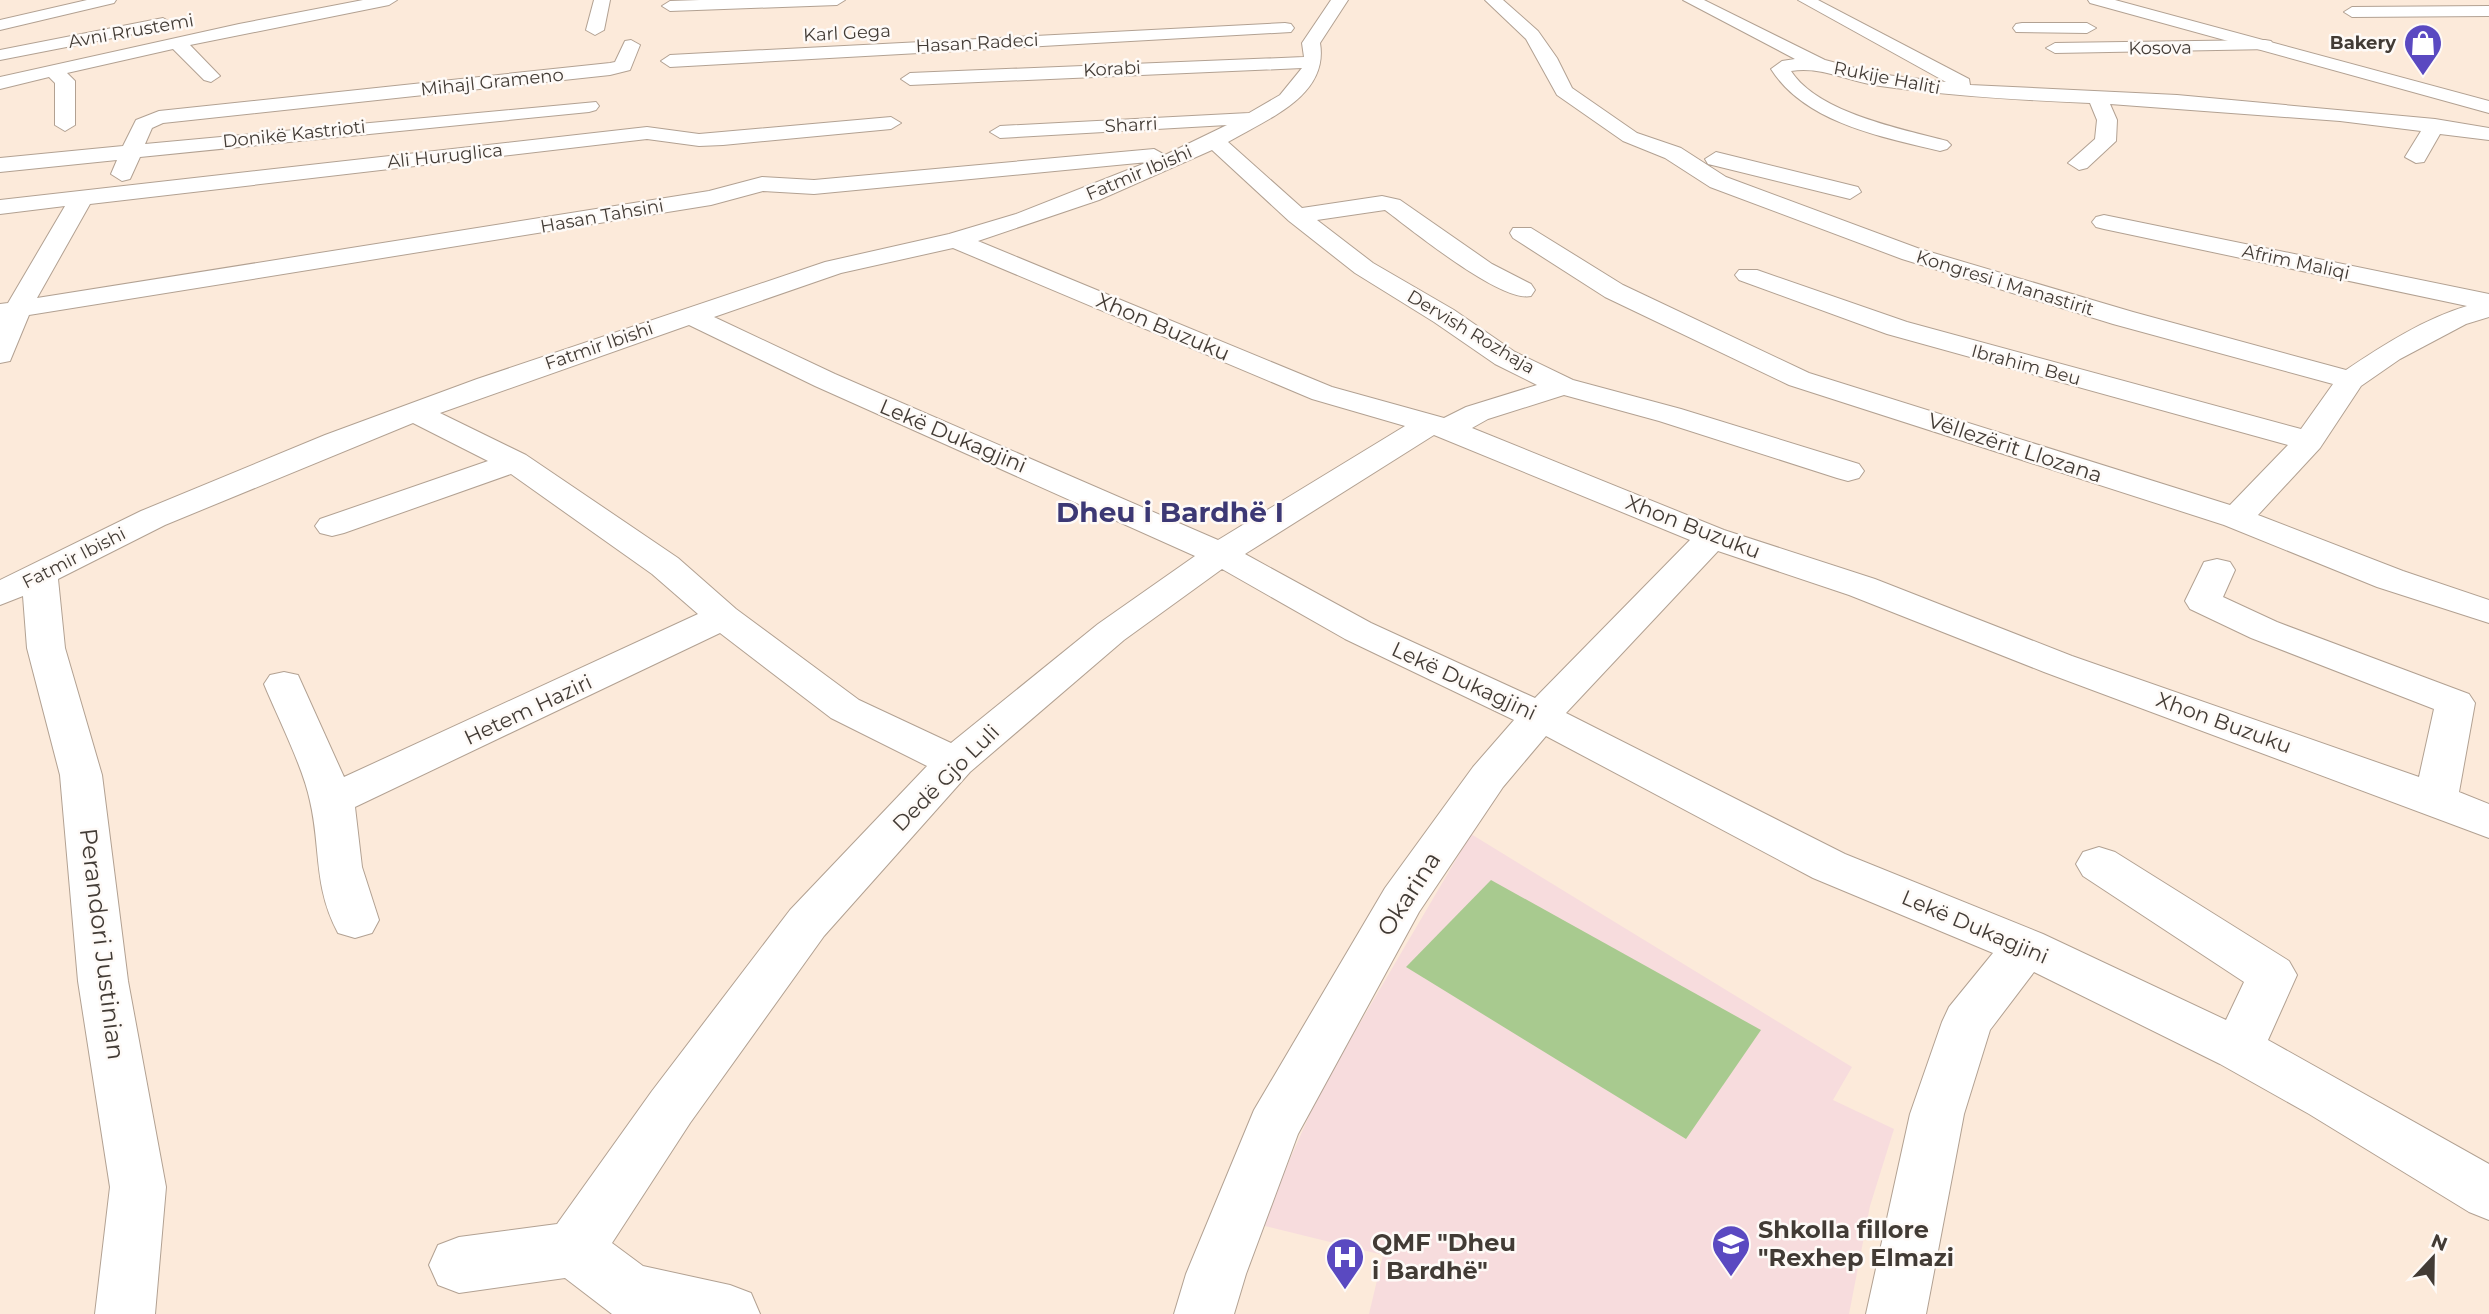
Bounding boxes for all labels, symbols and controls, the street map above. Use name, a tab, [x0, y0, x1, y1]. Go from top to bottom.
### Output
street label: Avni Rrustemi	[67, 9, 195, 53]
street label: Karl Gega	[803, 20, 891, 46]
shop icon: Bakery	[2402, 22, 2444, 77]
street label: Hasan Radeci	[915, 29, 1039, 57]
place label: Bakery	[2330, 32, 2396, 54]
street label: Kosova	[2128, 36, 2192, 60]
street label: Korabi	[1083, 57, 1141, 81]
street label: Rukije Haliti	[1832, 57, 1942, 99]
street label: Mihajl Grameno	[419, 64, 565, 100]
street label: Sharri	[1104, 113, 1158, 137]
street label: Donikë Kastrioti	[221, 116, 367, 152]
street label: Ali Huruglica	[386, 139, 504, 173]
street label: Fatmir Ibishi	[1083, 141, 1195, 205]
street label: Hasan Tahsini	[539, 194, 665, 238]
street label: Afrim Maliqi	[2240, 240, 2352, 284]
street label: Kongresi i Manastirit	[1914, 246, 2096, 320]
street label: Dervish Rozhaja	[1403, 285, 1539, 379]
street label: Xhon Buzuku	[1093, 287, 1233, 366]
street label: Fatmir Ibishi	[542, 317, 656, 375]
street label: Ibrahim Beu	[1969, 340, 2083, 390]
street label: Lekë Dukagjini	[876, 393, 1030, 478]
street label: Vëllezërit Llozana	[1925, 408, 2105, 487]
street label: Xhon Buzuku	[1622, 489, 1764, 564]
district label: Dheu i Bardhë I	[1056, 495, 1284, 529]
street label: Fatmir Ibishi	[19, 523, 129, 593]
street label: Lekë Dukagjini	[1388, 636, 1541, 725]
street label: Hetem Haziri	[460, 669, 596, 750]
street label: Xhon Buzuku	[2153, 686, 2295, 759]
street label: Dedë Gjo Luli	[887, 719, 1004, 836]
street label: Perandori Justinian	[74, 826, 131, 1061]
street label: Okarina	[1371, 846, 1447, 941]
street label: Lekë Dukagjini	[1898, 884, 2052, 969]
place label: Shkolla fillore "Rexhep Elmazi	[1758, 1215, 1954, 1272]
school or university icon: Shkolla fillore "Rexhep Elmazi	[1710, 1223, 1752, 1278]
north arrow	[2398, 1223, 2468, 1293]
place label: QMF "Dheu i Bardhë"	[1372, 1228, 1516, 1285]
text: N	[2428, 1229, 2451, 1256]
hospital icon: QMF "Dheu i Bardhë"	[1324, 1236, 1366, 1291]

